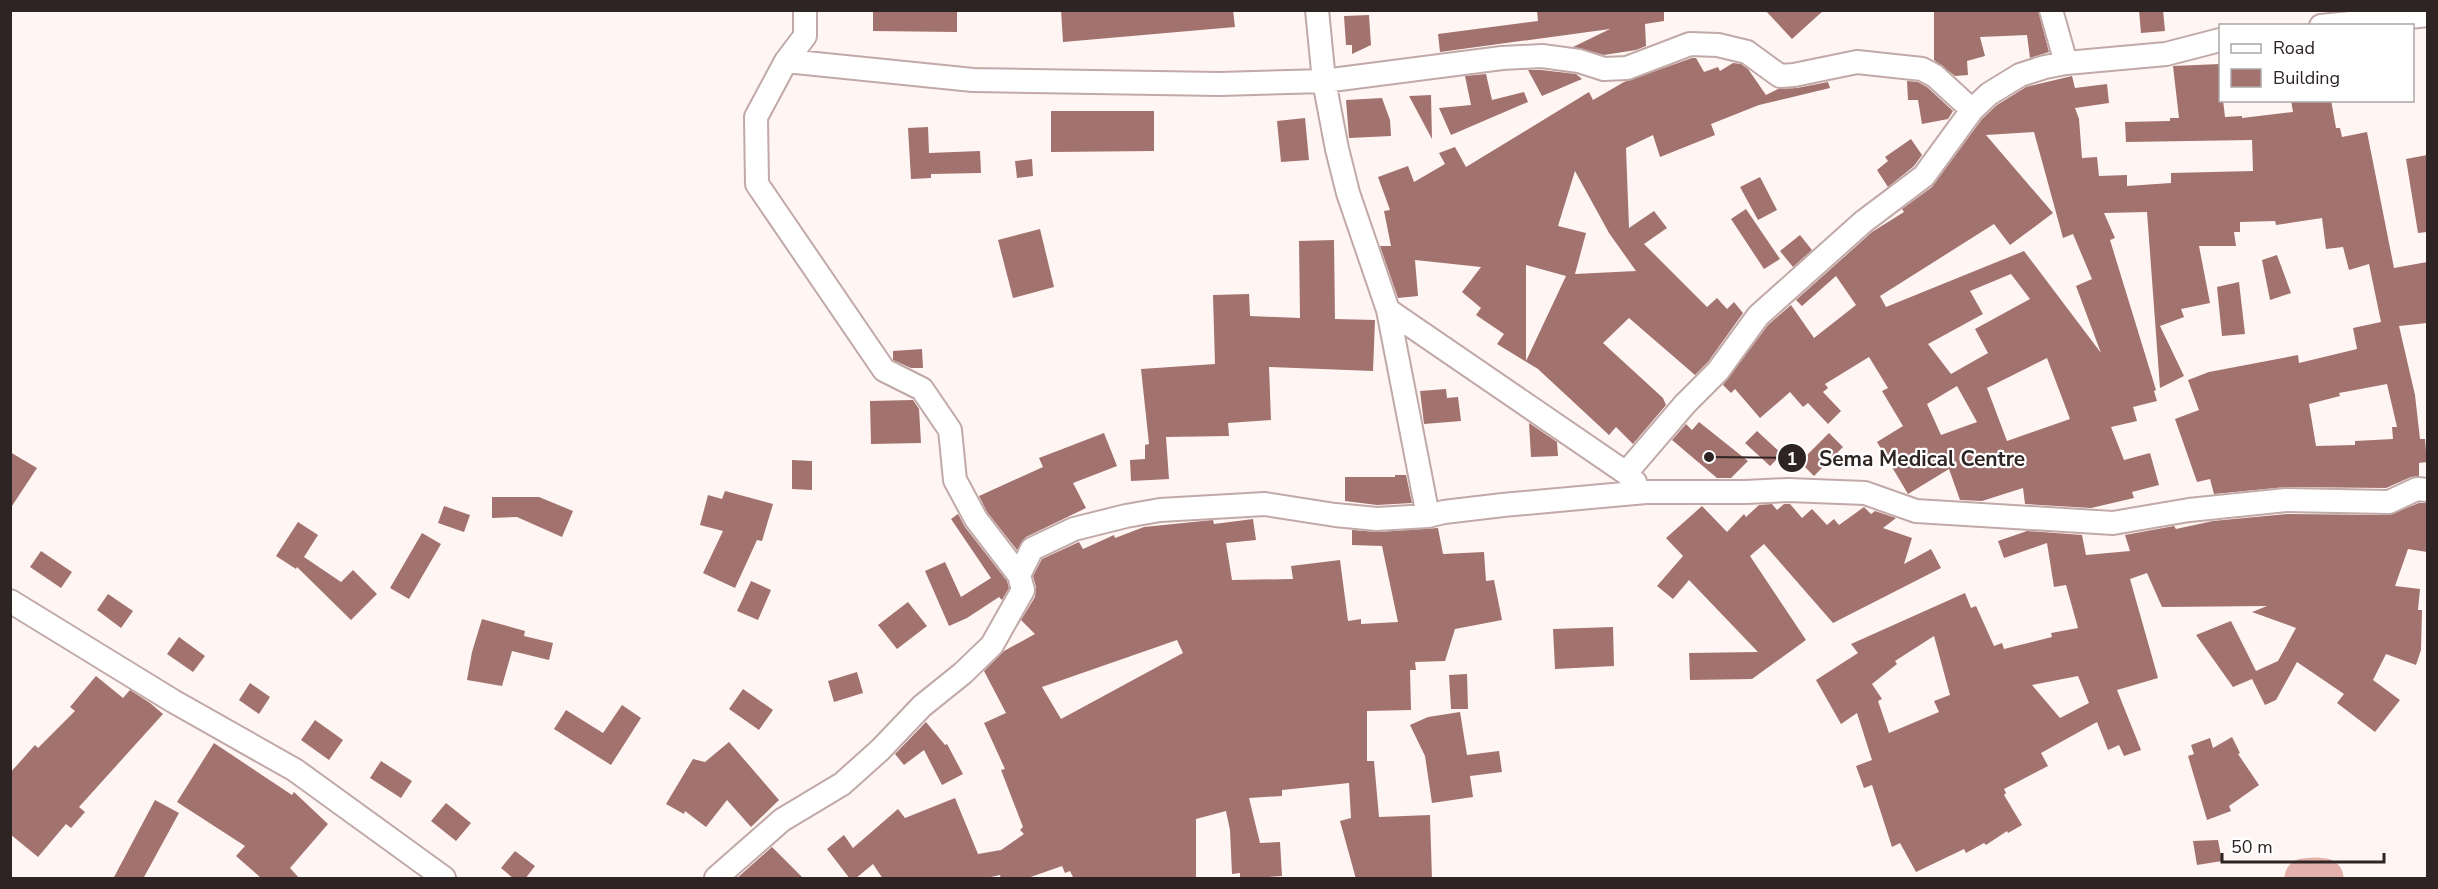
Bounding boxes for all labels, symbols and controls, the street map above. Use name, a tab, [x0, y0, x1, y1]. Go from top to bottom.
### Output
legend	[2219, 24, 2414, 102]
text: Road	[2273, 36, 2315, 60]
text: Building	[2273, 66, 2340, 90]
callout: Sema Medical Centre	[1777, 439, 2037, 478]
text: Sema Medical Centre	[1819, 445, 2025, 473]
text: 1	[1787, 447, 1797, 471]
scale bar	[2222, 826, 2384, 864]
text: 50 m	[2231, 835, 2273, 859]

